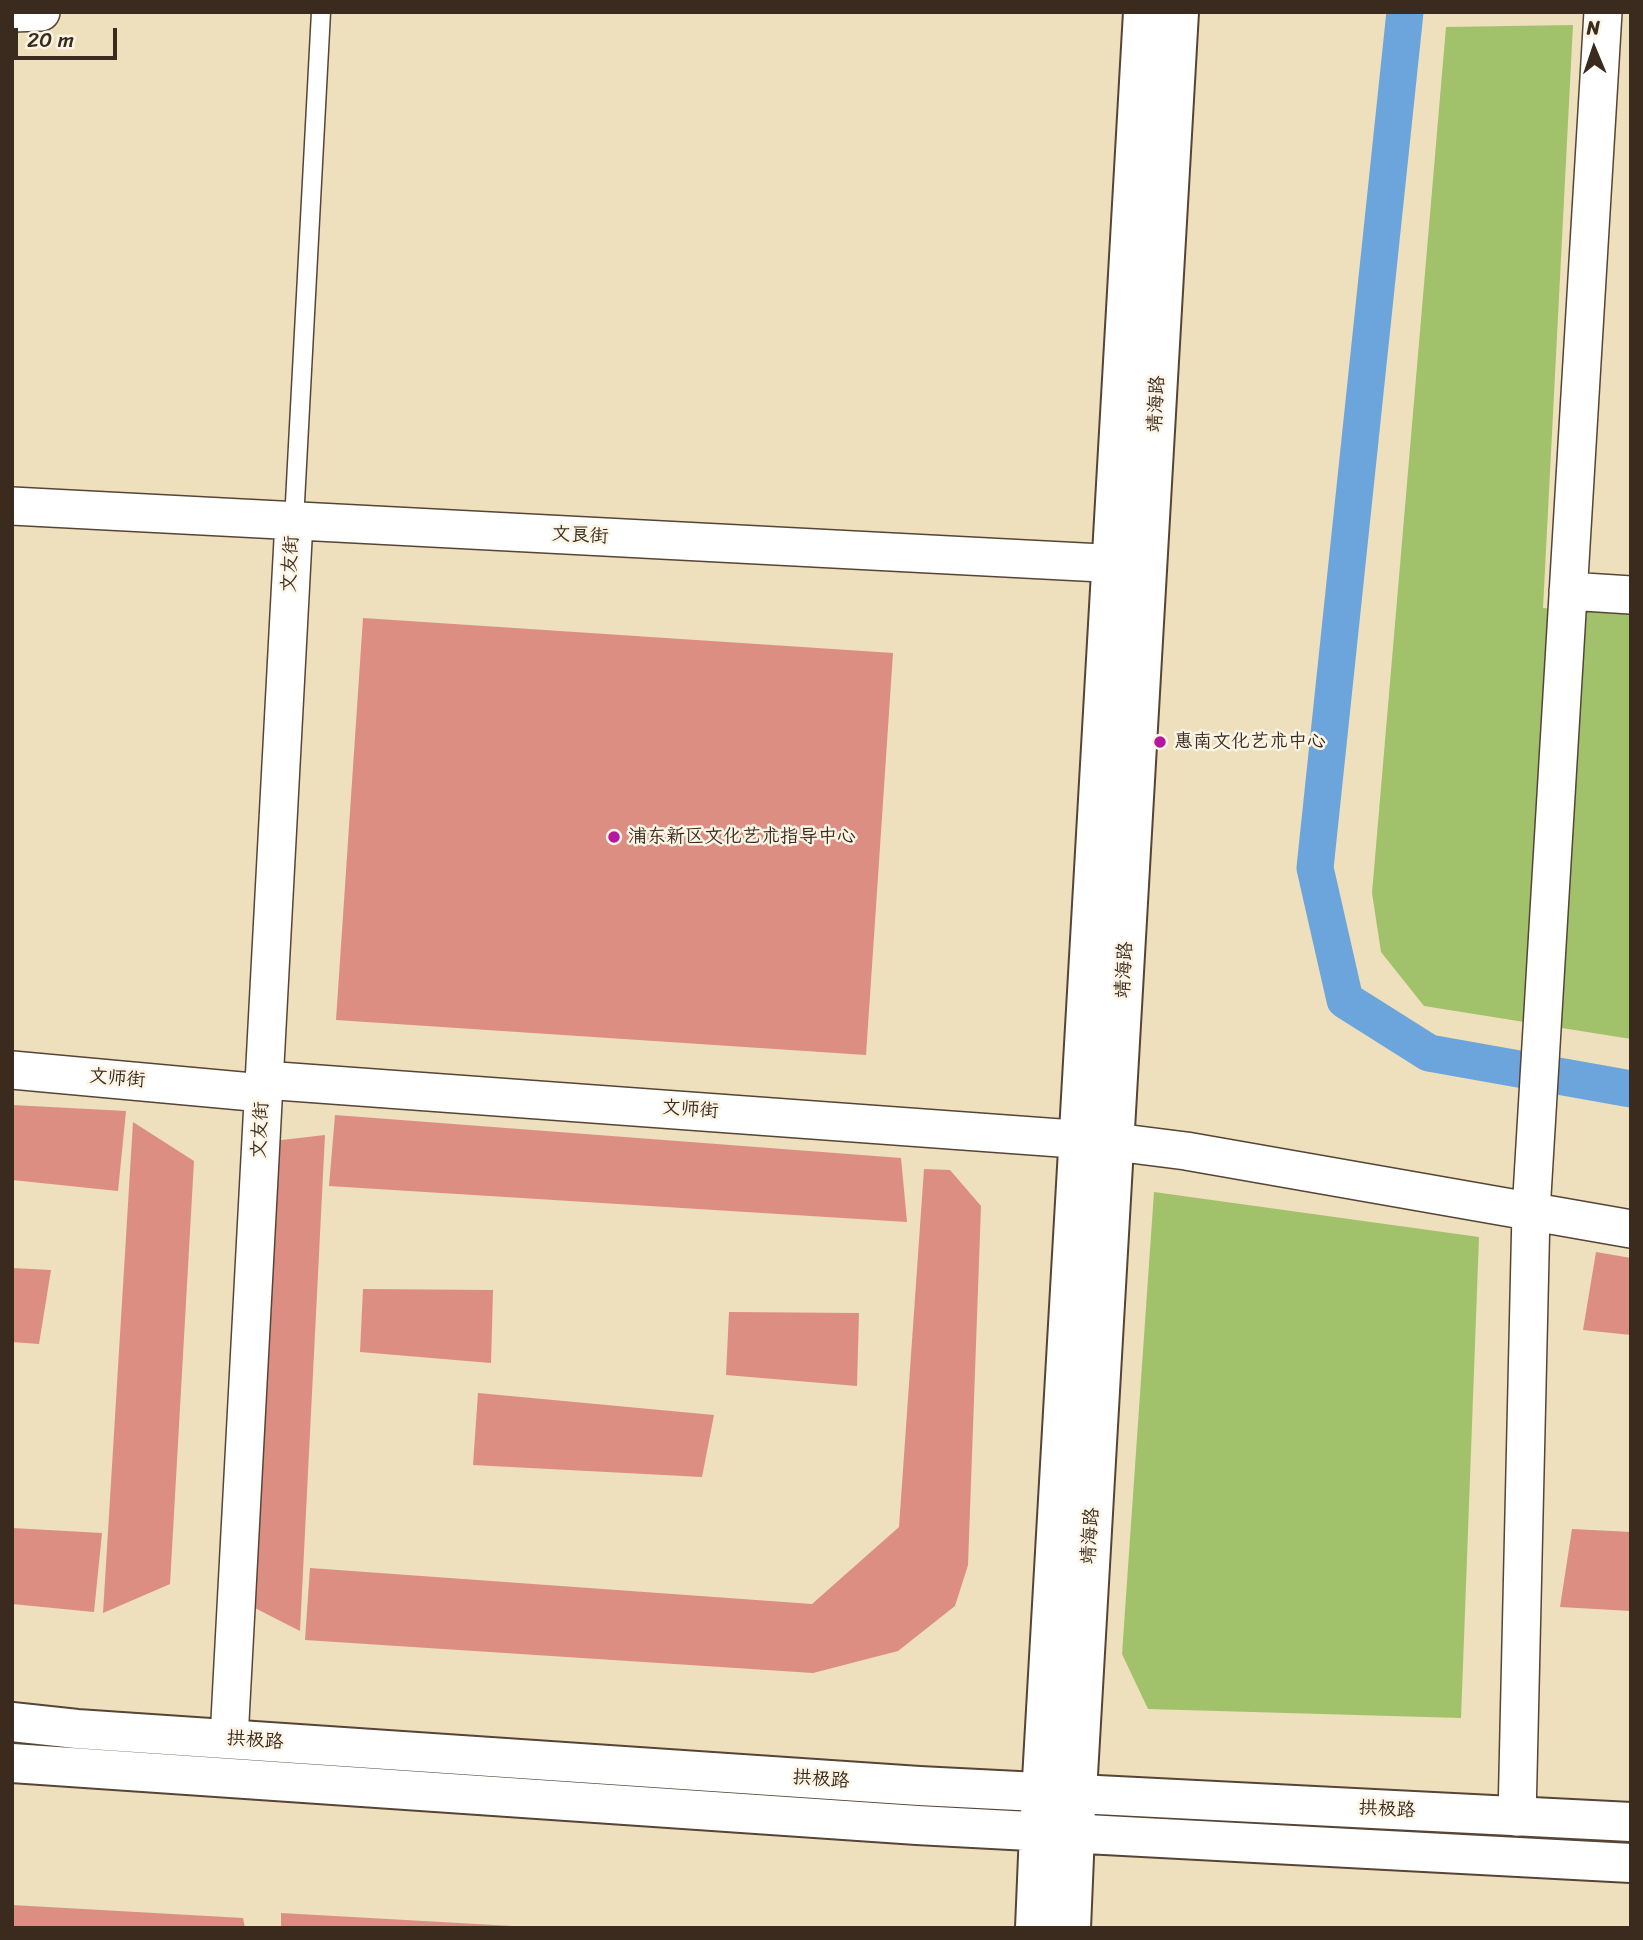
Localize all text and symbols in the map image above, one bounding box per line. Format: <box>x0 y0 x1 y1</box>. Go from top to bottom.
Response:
text: N <box>1586 11 1600 44</box>
scale bar <box>18 14 121 58</box>
north arrow <box>1559 14 1629 84</box>
text: 20 m <box>27 21 74 59</box>
street label: 靖海路 <box>1144 375 1170 433</box>
street label: 文良街 <box>551 523 609 549</box>
street label: 文友街 <box>278 535 304 593</box>
place label: 惠南文化艺术中心 <box>1174 731 1326 753</box>
marker: 惠南文化艺术中心 <box>1152 734 1168 750</box>
place label: 浦东新区文化艺术指导中心 <box>628 826 856 848</box>
marker: 浦东新区文化艺术指导中心 <box>606 829 622 845</box>
street label: 靖海路 <box>1112 941 1138 999</box>
street label: 文师街 <box>88 1065 146 1093</box>
street label: 文师街 <box>661 1097 719 1123</box>
street label: 文友街 <box>248 1101 274 1159</box>
street label: 靖海路 <box>1078 1507 1104 1565</box>
street label: 拱极路 <box>226 1728 284 1754</box>
street label: 拱极路 <box>792 1767 850 1793</box>
street label: 拱极路 <box>1358 1797 1416 1823</box>

